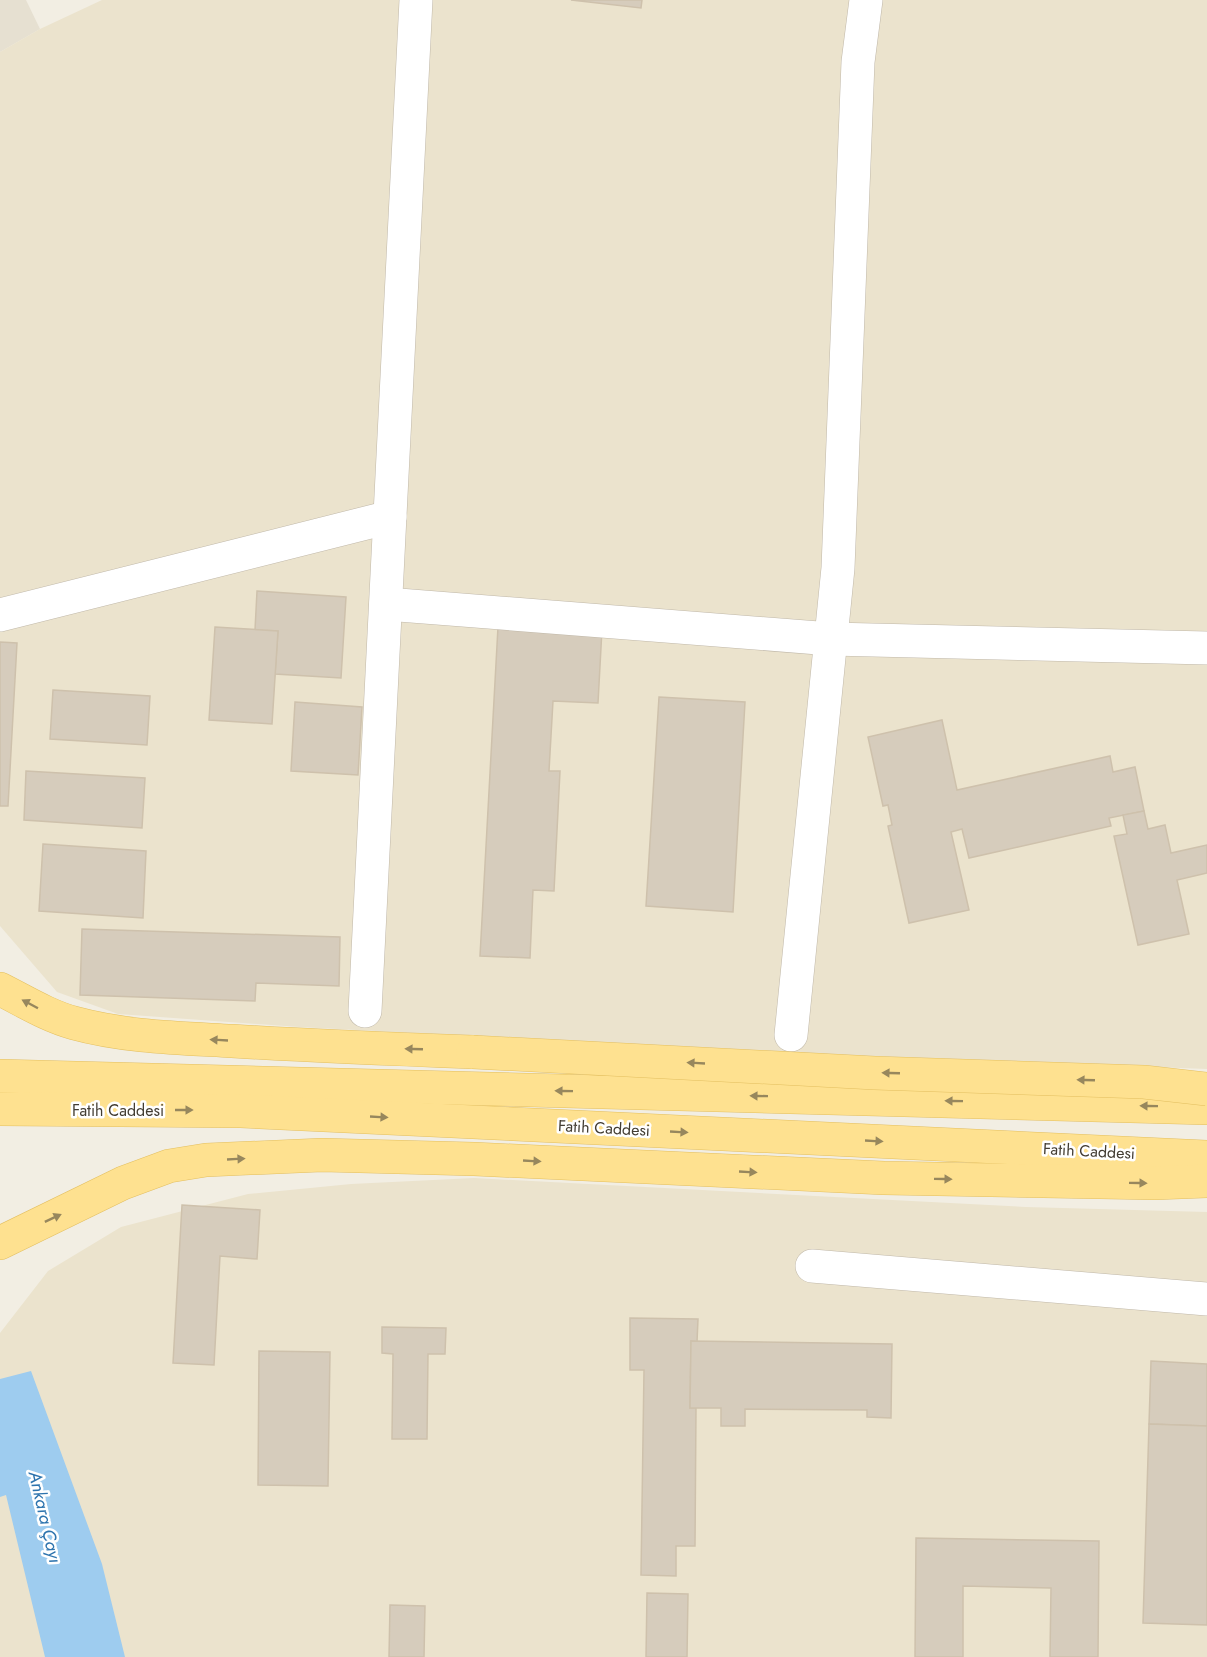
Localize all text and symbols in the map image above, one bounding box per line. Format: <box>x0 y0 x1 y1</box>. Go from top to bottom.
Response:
one-way arrow <box>21 999 38 1009</box>
one-way arrow <box>210 1036 229 1045</box>
one-way arrow <box>405 1045 424 1054</box>
one-way arrow <box>687 1059 706 1068</box>
one-way arrow <box>881 1068 900 1078</box>
one-way arrow <box>1076 1075 1095 1085</box>
one-way arrow <box>554 1086 573 1095</box>
one-way arrow <box>749 1091 768 1101</box>
one-way arrow <box>944 1096 963 1106</box>
street label: Fatih Caddesi <box>72 1099 164 1122</box>
one-way arrow <box>1139 1101 1158 1111</box>
one-way arrow <box>175 1105 194 1115</box>
one-way arrow <box>370 1113 389 1122</box>
street label: Fatih Caddesi <box>557 1114 651 1142</box>
one-way arrow <box>670 1127 689 1136</box>
one-way arrow <box>864 1137 883 1146</box>
street label: Fatih Caddesi <box>1042 1137 1136 1165</box>
one-way arrow <box>227 1154 246 1163</box>
one-way arrow <box>523 1157 542 1166</box>
one-way arrow <box>739 1167 758 1176</box>
one-way arrow <box>933 1174 952 1184</box>
one-way arrow <box>1128 1178 1147 1188</box>
one-way arrow <box>44 1214 61 1223</box>
water label: Ankara Çayı <box>22 1467 68 1566</box>

